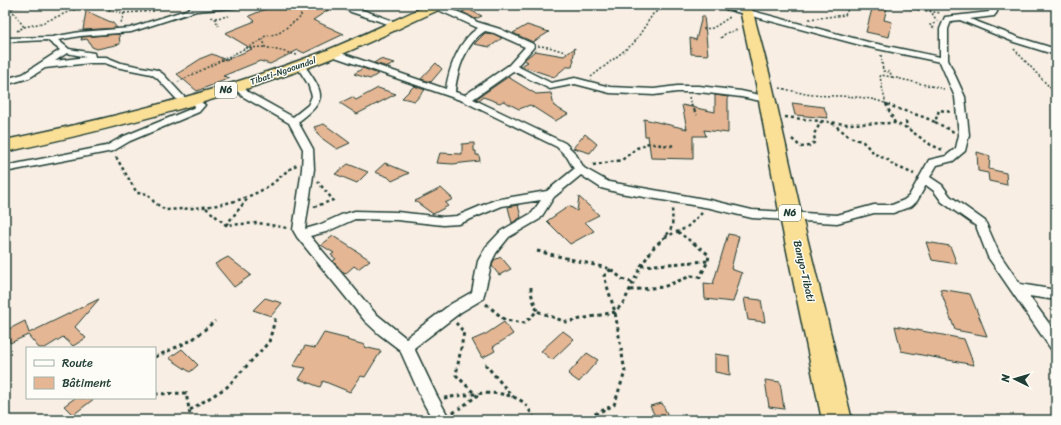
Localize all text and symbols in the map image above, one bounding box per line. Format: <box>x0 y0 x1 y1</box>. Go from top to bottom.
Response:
street label: Tibati-Ngaoundal <box>248 52 319 90</box>
road number: N6 <box>215 82 237 98</box>
road number: N6 <box>779 205 801 221</box>
street label: Banyo-Tibati <box>788 238 821 305</box>
legend <box>26 347 156 399</box>
text: Route <box>62 352 93 374</box>
north arrow <box>995 359 1035 399</box>
text: Bâtiment <box>62 372 111 394</box>
text: N <box>996 373 1015 384</box>

